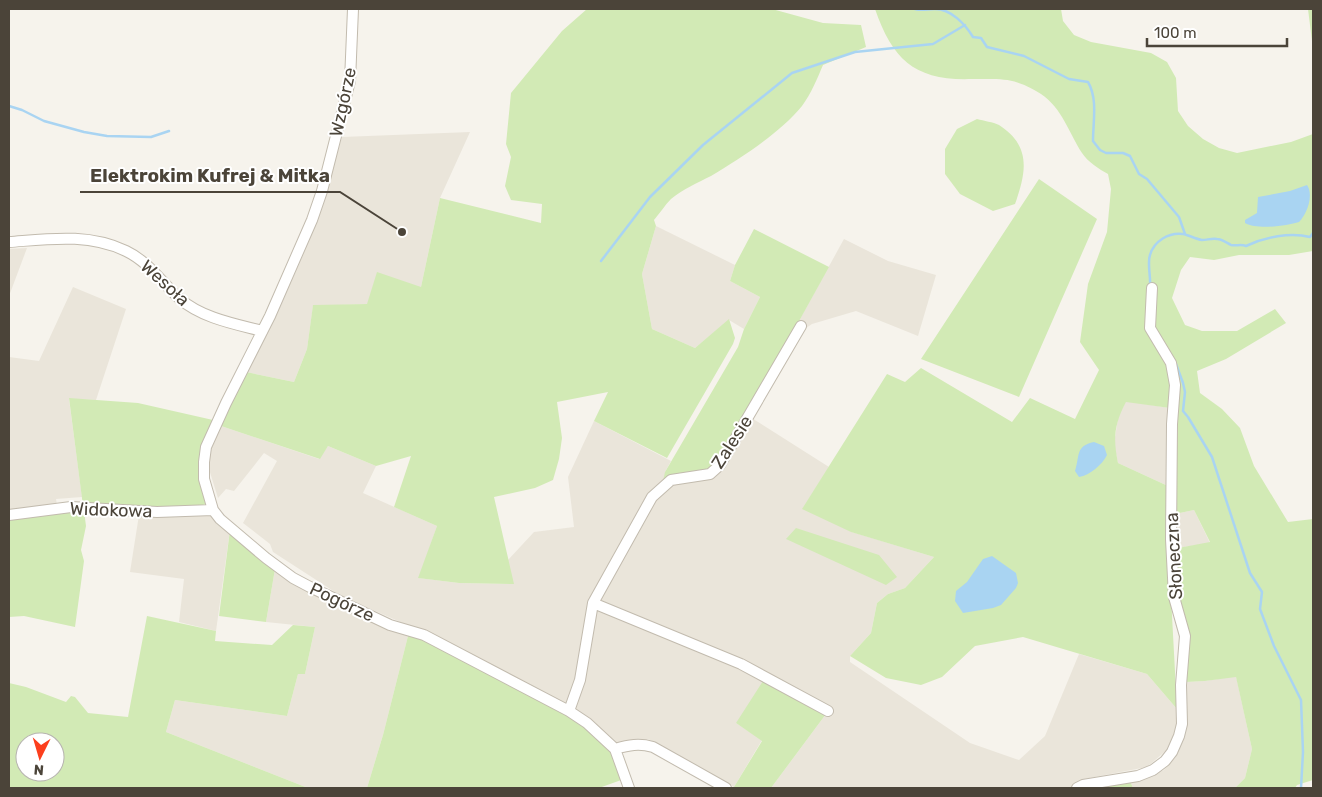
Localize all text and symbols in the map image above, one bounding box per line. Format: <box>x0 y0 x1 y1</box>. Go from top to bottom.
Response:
scale bar <box>1147 15 1287 47</box>
text: 100 m <box>1154 24 1196 42</box>
street label: Wzgórze <box>325 65 361 139</box>
callout: Elektrokim Kufrej & Mitka <box>80 158 340 192</box>
text: Elektrokim Kufrej & Mitka <box>90 164 330 187</box>
street label: Wesoła <box>136 255 194 311</box>
street label: Zalesie <box>707 411 757 473</box>
street label: Widokowa <box>69 498 153 522</box>
street label: Słoneczna <box>1161 512 1187 600</box>
street label: Pogórze <box>306 577 378 627</box>
north arrow <box>15 732 65 782</box>
text: N <box>33 761 45 778</box>

